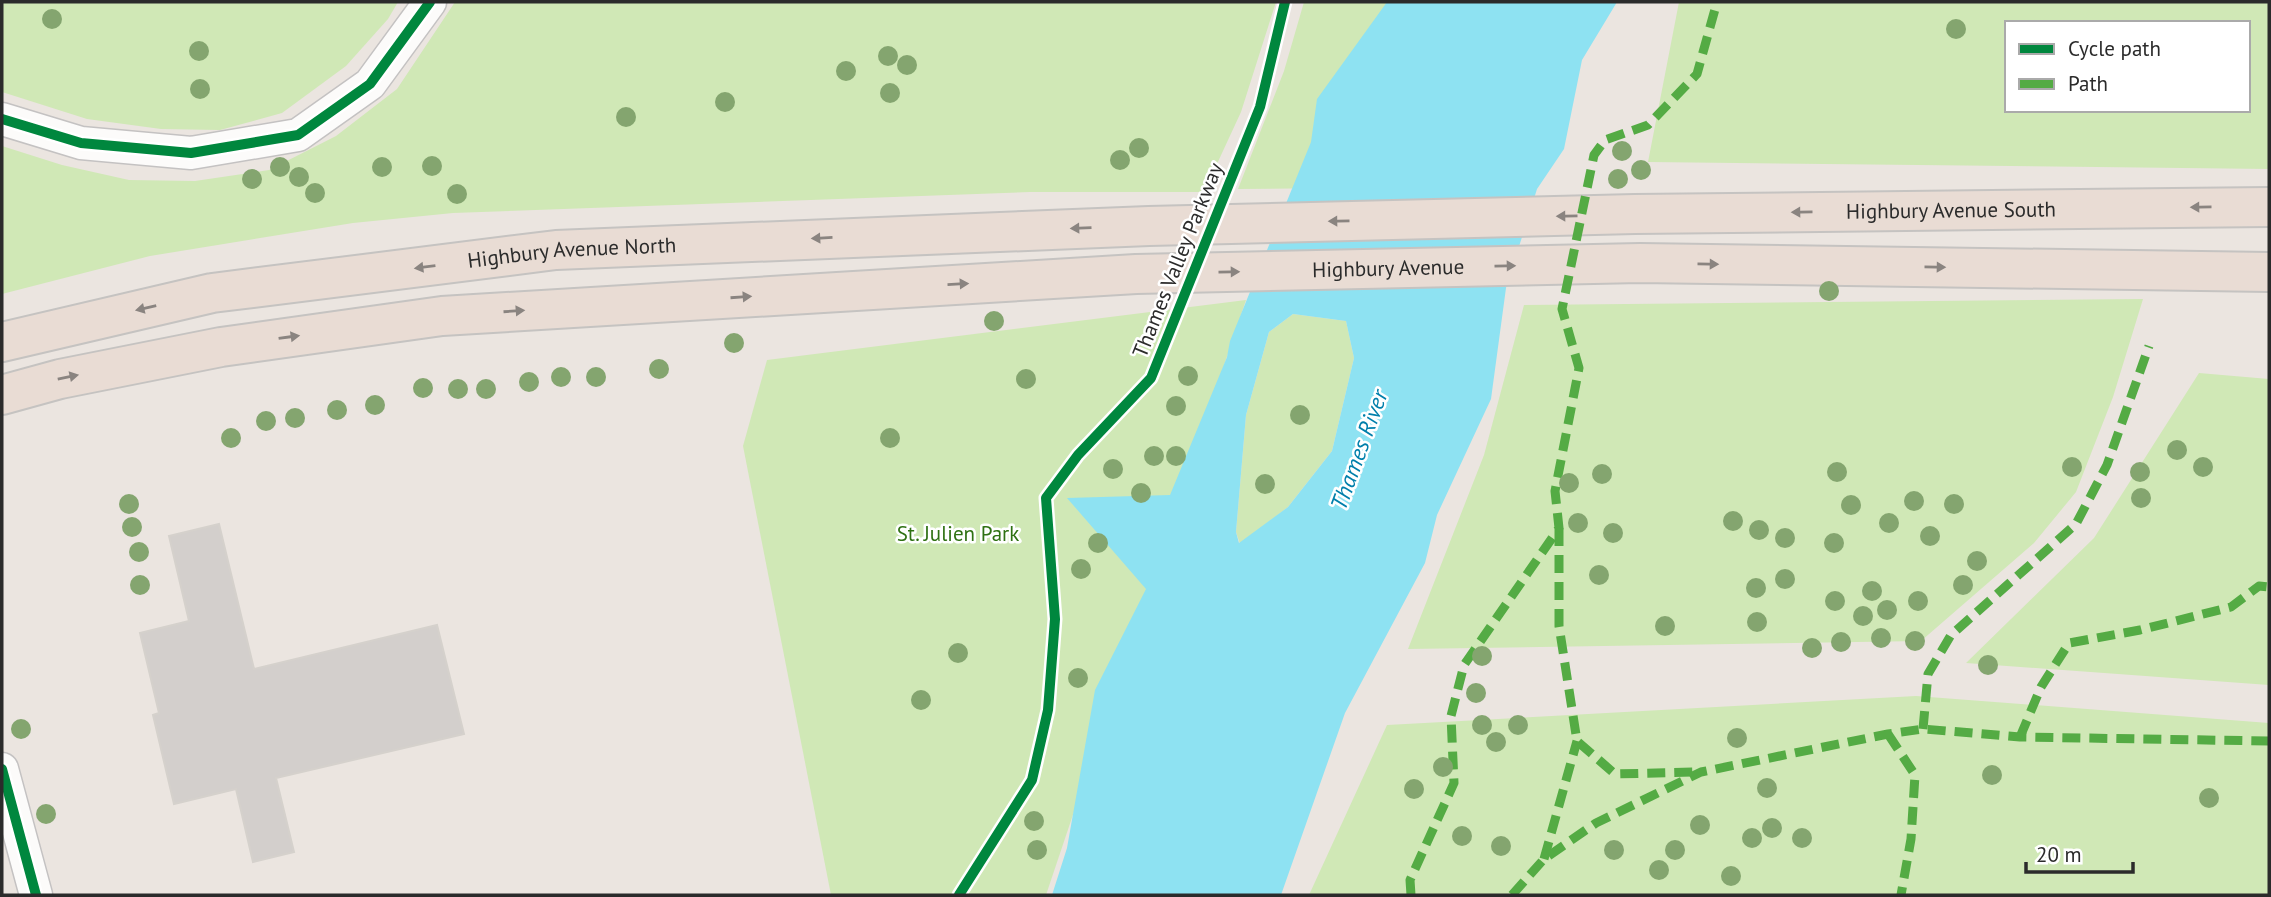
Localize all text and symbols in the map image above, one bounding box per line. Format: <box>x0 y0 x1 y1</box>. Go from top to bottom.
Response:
legend <box>2005 21 2250 112</box>
text: Cycle path <box>2068 35 2161 62</box>
text: Path <box>2068 70 2108 97</box>
street label: Thames Valley Parkway <box>1126 158 1229 361</box>
street label: Highbury Avenue South <box>1846 195 2056 225</box>
one-way arrow <box>2190 202 2212 213</box>
one-way arrow <box>1791 206 1813 218</box>
one-way arrow <box>1556 210 1578 221</box>
one-way arrow <box>1328 215 1350 227</box>
one-way arrow <box>1070 223 1092 234</box>
street label: Highbury Avenue North <box>466 231 677 274</box>
one-way arrow <box>811 233 833 244</box>
street label: Highbury Avenue <box>1312 253 1464 283</box>
one-way arrow <box>1697 258 1719 270</box>
one-way arrow <box>1494 260 1516 272</box>
one-way arrow <box>414 261 436 272</box>
one-way arrow <box>1925 261 1947 273</box>
one-way arrow <box>1218 266 1240 278</box>
one-way arrow <box>947 278 969 289</box>
one-way arrow <box>731 291 753 302</box>
one-way arrow <box>135 303 157 314</box>
one-way arrow <box>504 305 526 316</box>
one-way arrow <box>278 332 300 343</box>
one-way arrow <box>57 372 79 383</box>
water label: Thames River <box>1323 384 1394 514</box>
park label: St. Julien Park <box>897 520 1019 547</box>
scale bar <box>2026 830 2133 874</box>
text: 20 m <box>2036 841 2082 868</box>

